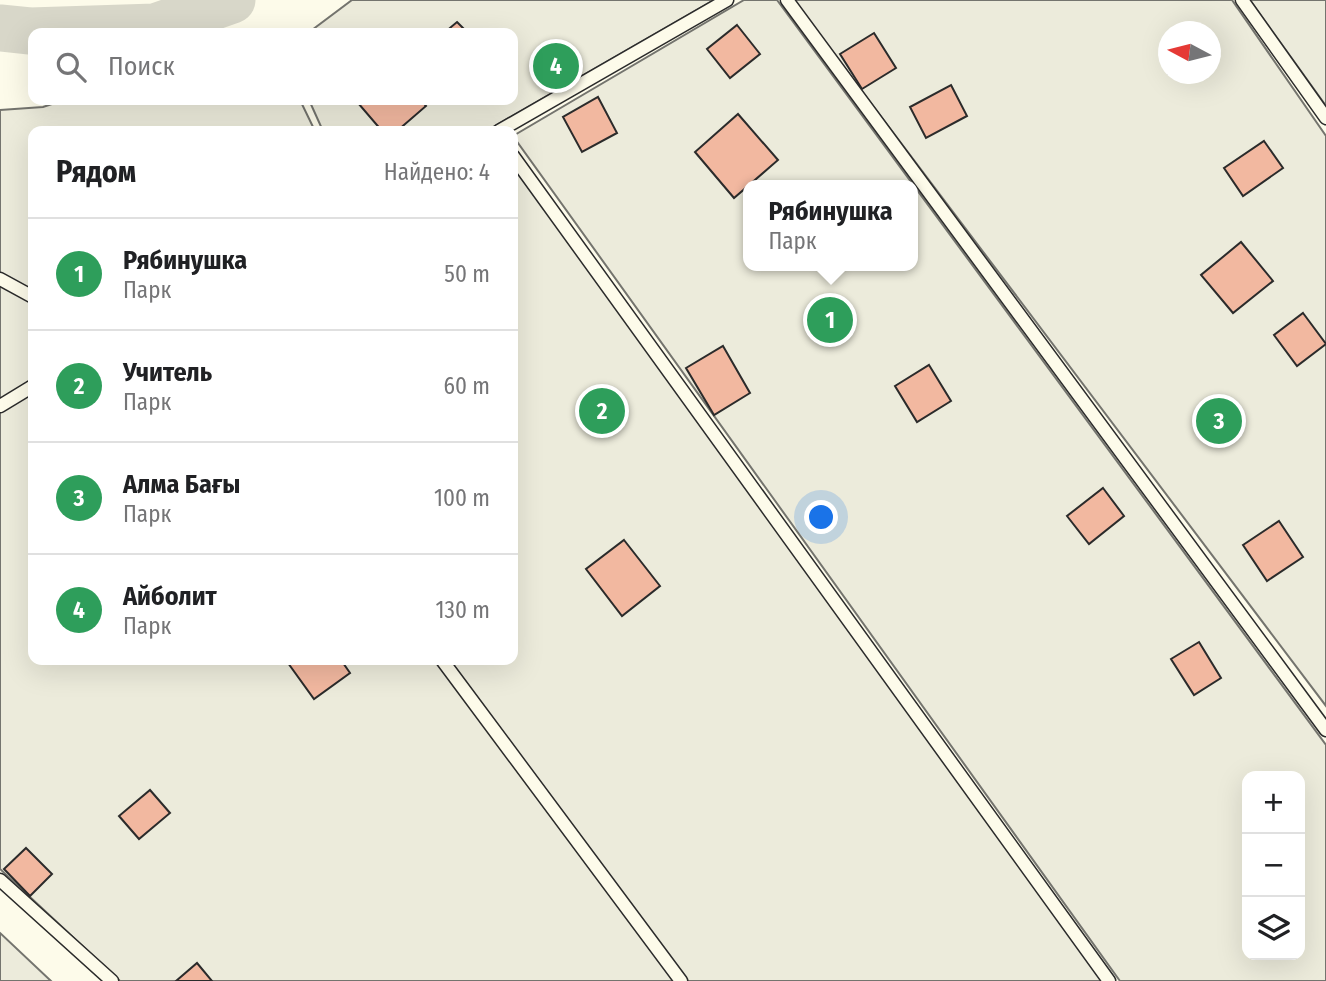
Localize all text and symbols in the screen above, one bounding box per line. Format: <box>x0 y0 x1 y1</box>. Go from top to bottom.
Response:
north arrow <box>1158 21 1221 84</box>
search box <box>28 28 518 105</box>
pin: 4 <box>533 40 579 92</box>
icon: search <box>52 48 90 86</box>
text: Поиск <box>108 51 175 82</box>
text: Рядом <box>56 154 136 190</box>
text: Найдено: 4 <box>384 158 490 186</box>
popup <box>743 180 918 271</box>
text: Рябинушка <box>768 196 893 227</box>
text: Парк <box>768 227 817 255</box>
text: Рябинушка <box>123 245 247 276</box>
text: 1 <box>74 260 84 288</box>
text: 50 m <box>444 260 490 288</box>
text: Парк <box>123 276 171 304</box>
pin: 1 <box>807 294 853 346</box>
text: Учитель <box>123 357 212 388</box>
text: 2 <box>74 372 84 400</box>
text: 60 m <box>444 372 490 400</box>
pin: 2 <box>579 385 625 437</box>
text: Парк <box>123 388 171 416</box>
pin: 3 <box>1196 395 1242 447</box>
text: Алма Бағы <box>123 469 240 500</box>
text: 3 <box>74 484 84 512</box>
text: 100 m <box>434 484 490 512</box>
text: Парк <box>123 500 171 528</box>
your location <box>804 500 838 534</box>
text: Айболит <box>123 581 217 612</box>
text: 4 <box>73 596 85 624</box>
text: 130 m <box>436 596 490 624</box>
text: Парк <box>123 612 171 640</box>
map controls <box>1242 771 1305 960</box>
button: + <box>1242 771 1305 834</box>
button: − <box>1242 834 1305 897</box>
button: layers <box>1242 897 1305 960</box>

